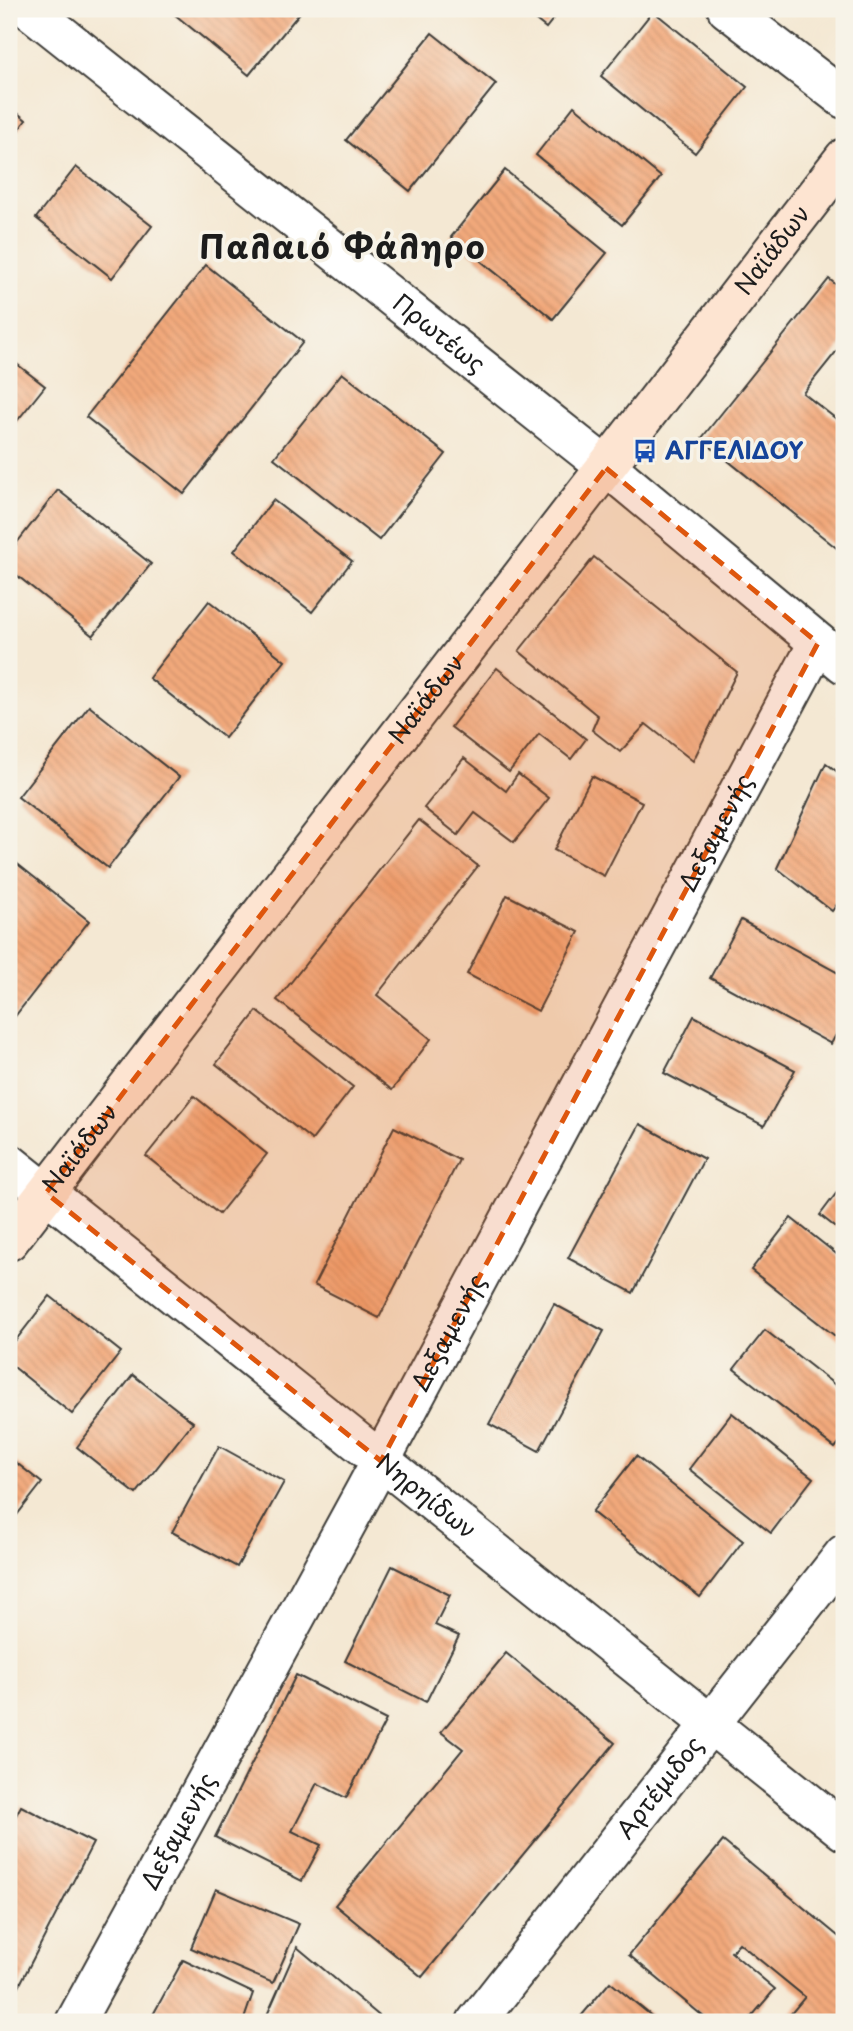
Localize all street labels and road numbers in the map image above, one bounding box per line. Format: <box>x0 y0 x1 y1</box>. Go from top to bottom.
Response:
street label: Ναϊάδων <box>725 197 818 302</box>
street label: Πρωτέως <box>386 284 494 381</box>
street label: Ναϊάδων <box>379 646 471 751</box>
street label: Δεξαμενής <box>668 767 761 897</box>
street label: Ναϊάδων <box>33 1095 125 1200</box>
street label: Δεξαμενής <box>401 1267 493 1397</box>
street label: Νηρηίδων <box>369 1444 485 1546</box>
street label: Αρτέμιδος <box>607 1727 711 1846</box>
street label: Δεξαμενής <box>131 1766 224 1895</box>

